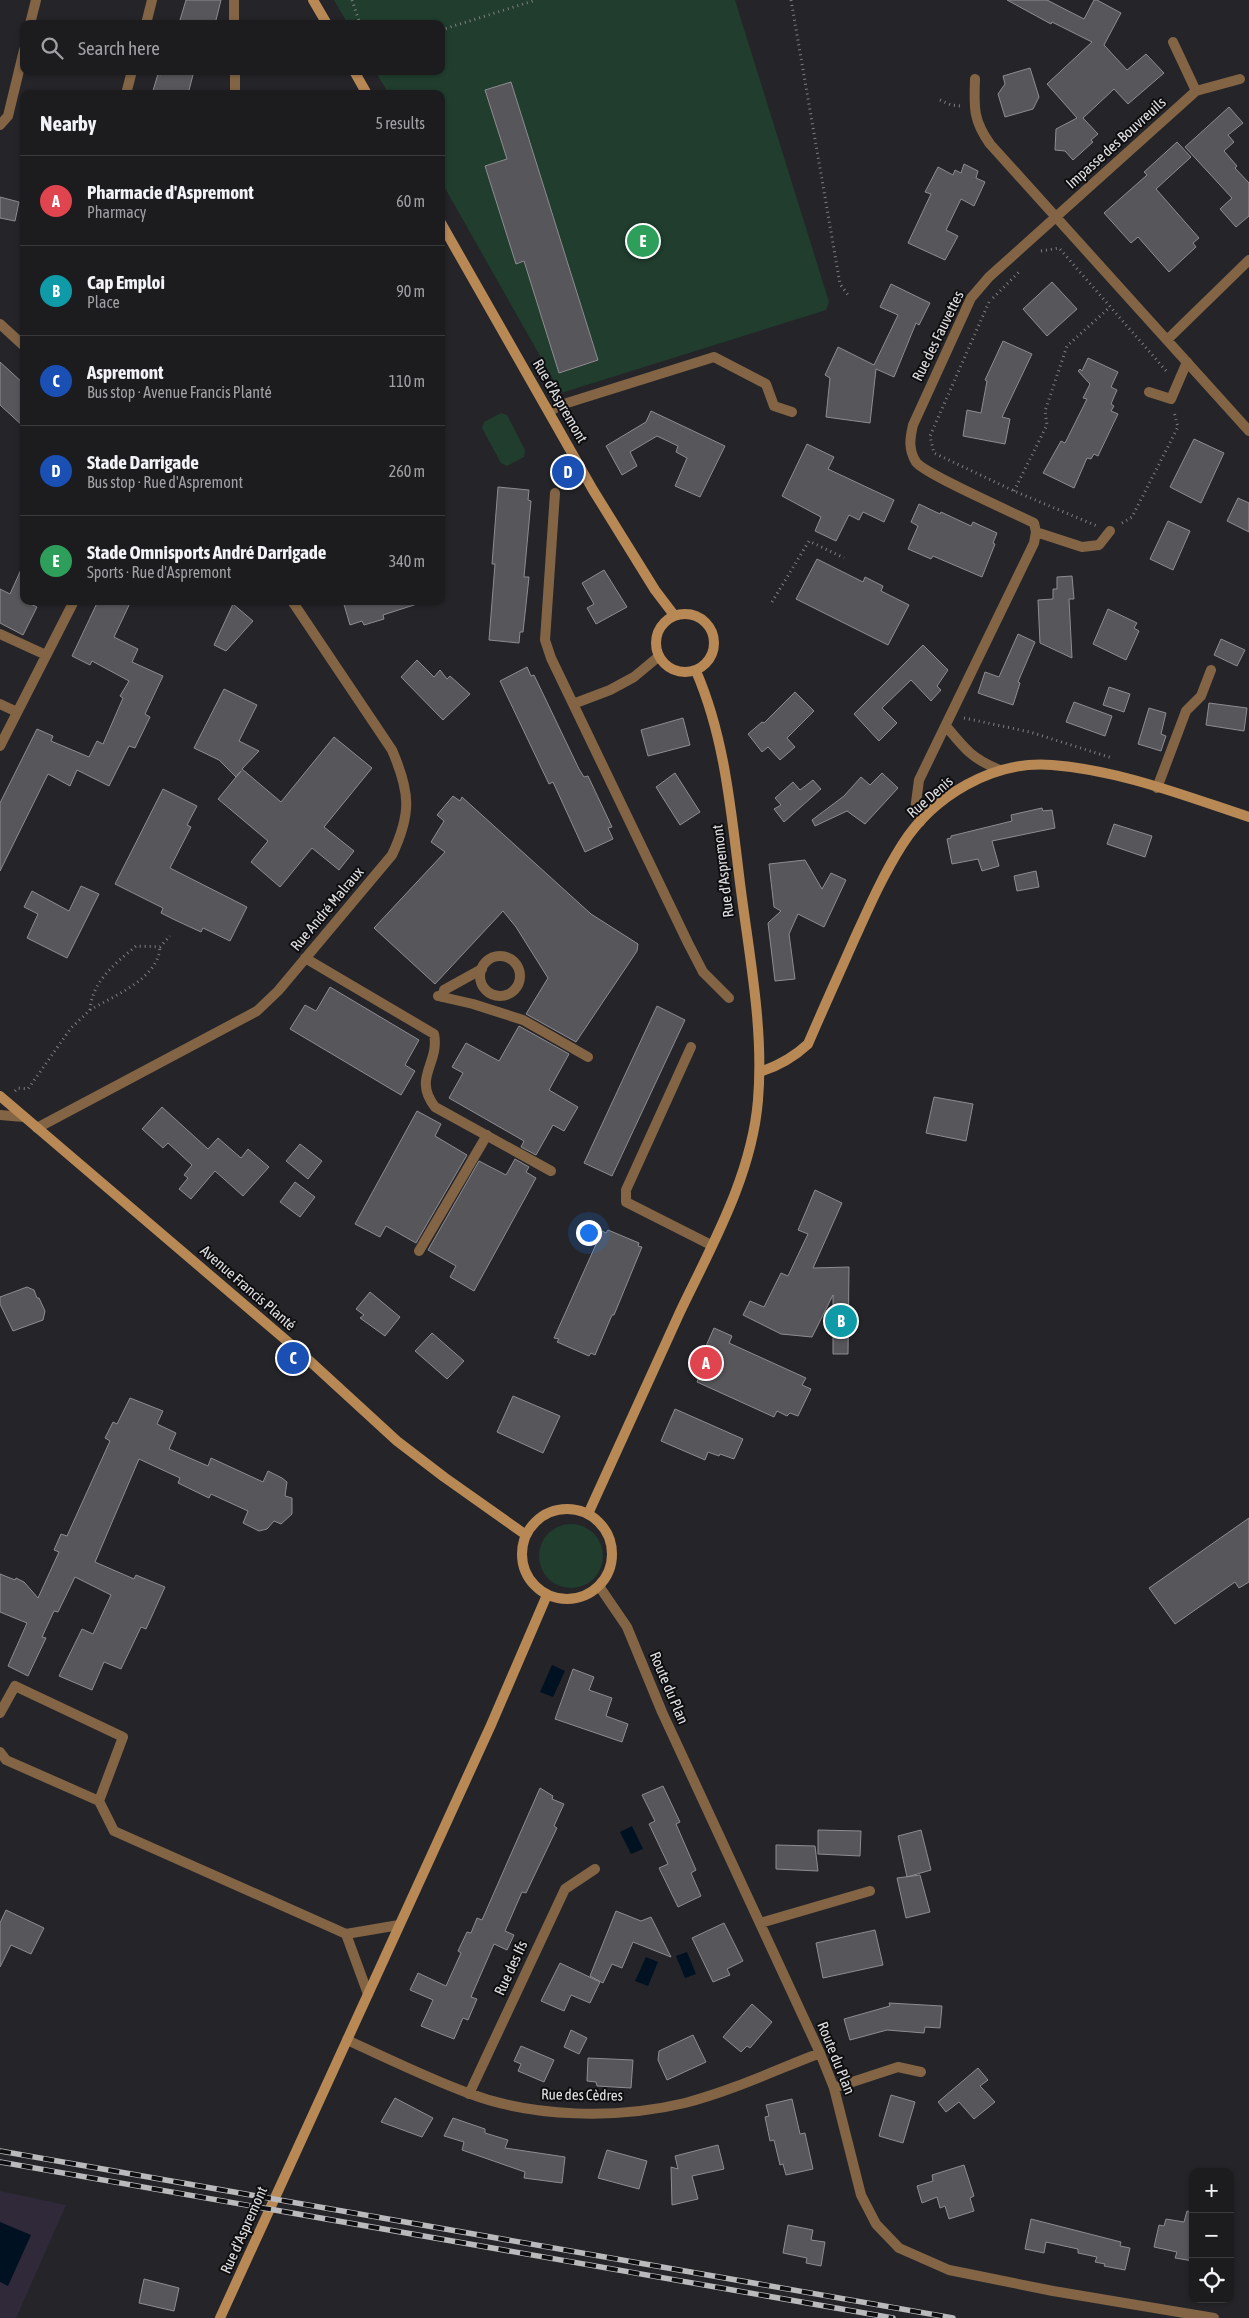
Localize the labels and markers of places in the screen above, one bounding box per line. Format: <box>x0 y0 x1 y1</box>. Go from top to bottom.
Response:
pin: E <box>627 222 659 260</box>
pin: D <box>552 453 584 491</box>
pin: B <box>825 1302 857 1340</box>
pin: C <box>277 1339 309 1377</box>
pin: A <box>690 1344 722 1382</box>

